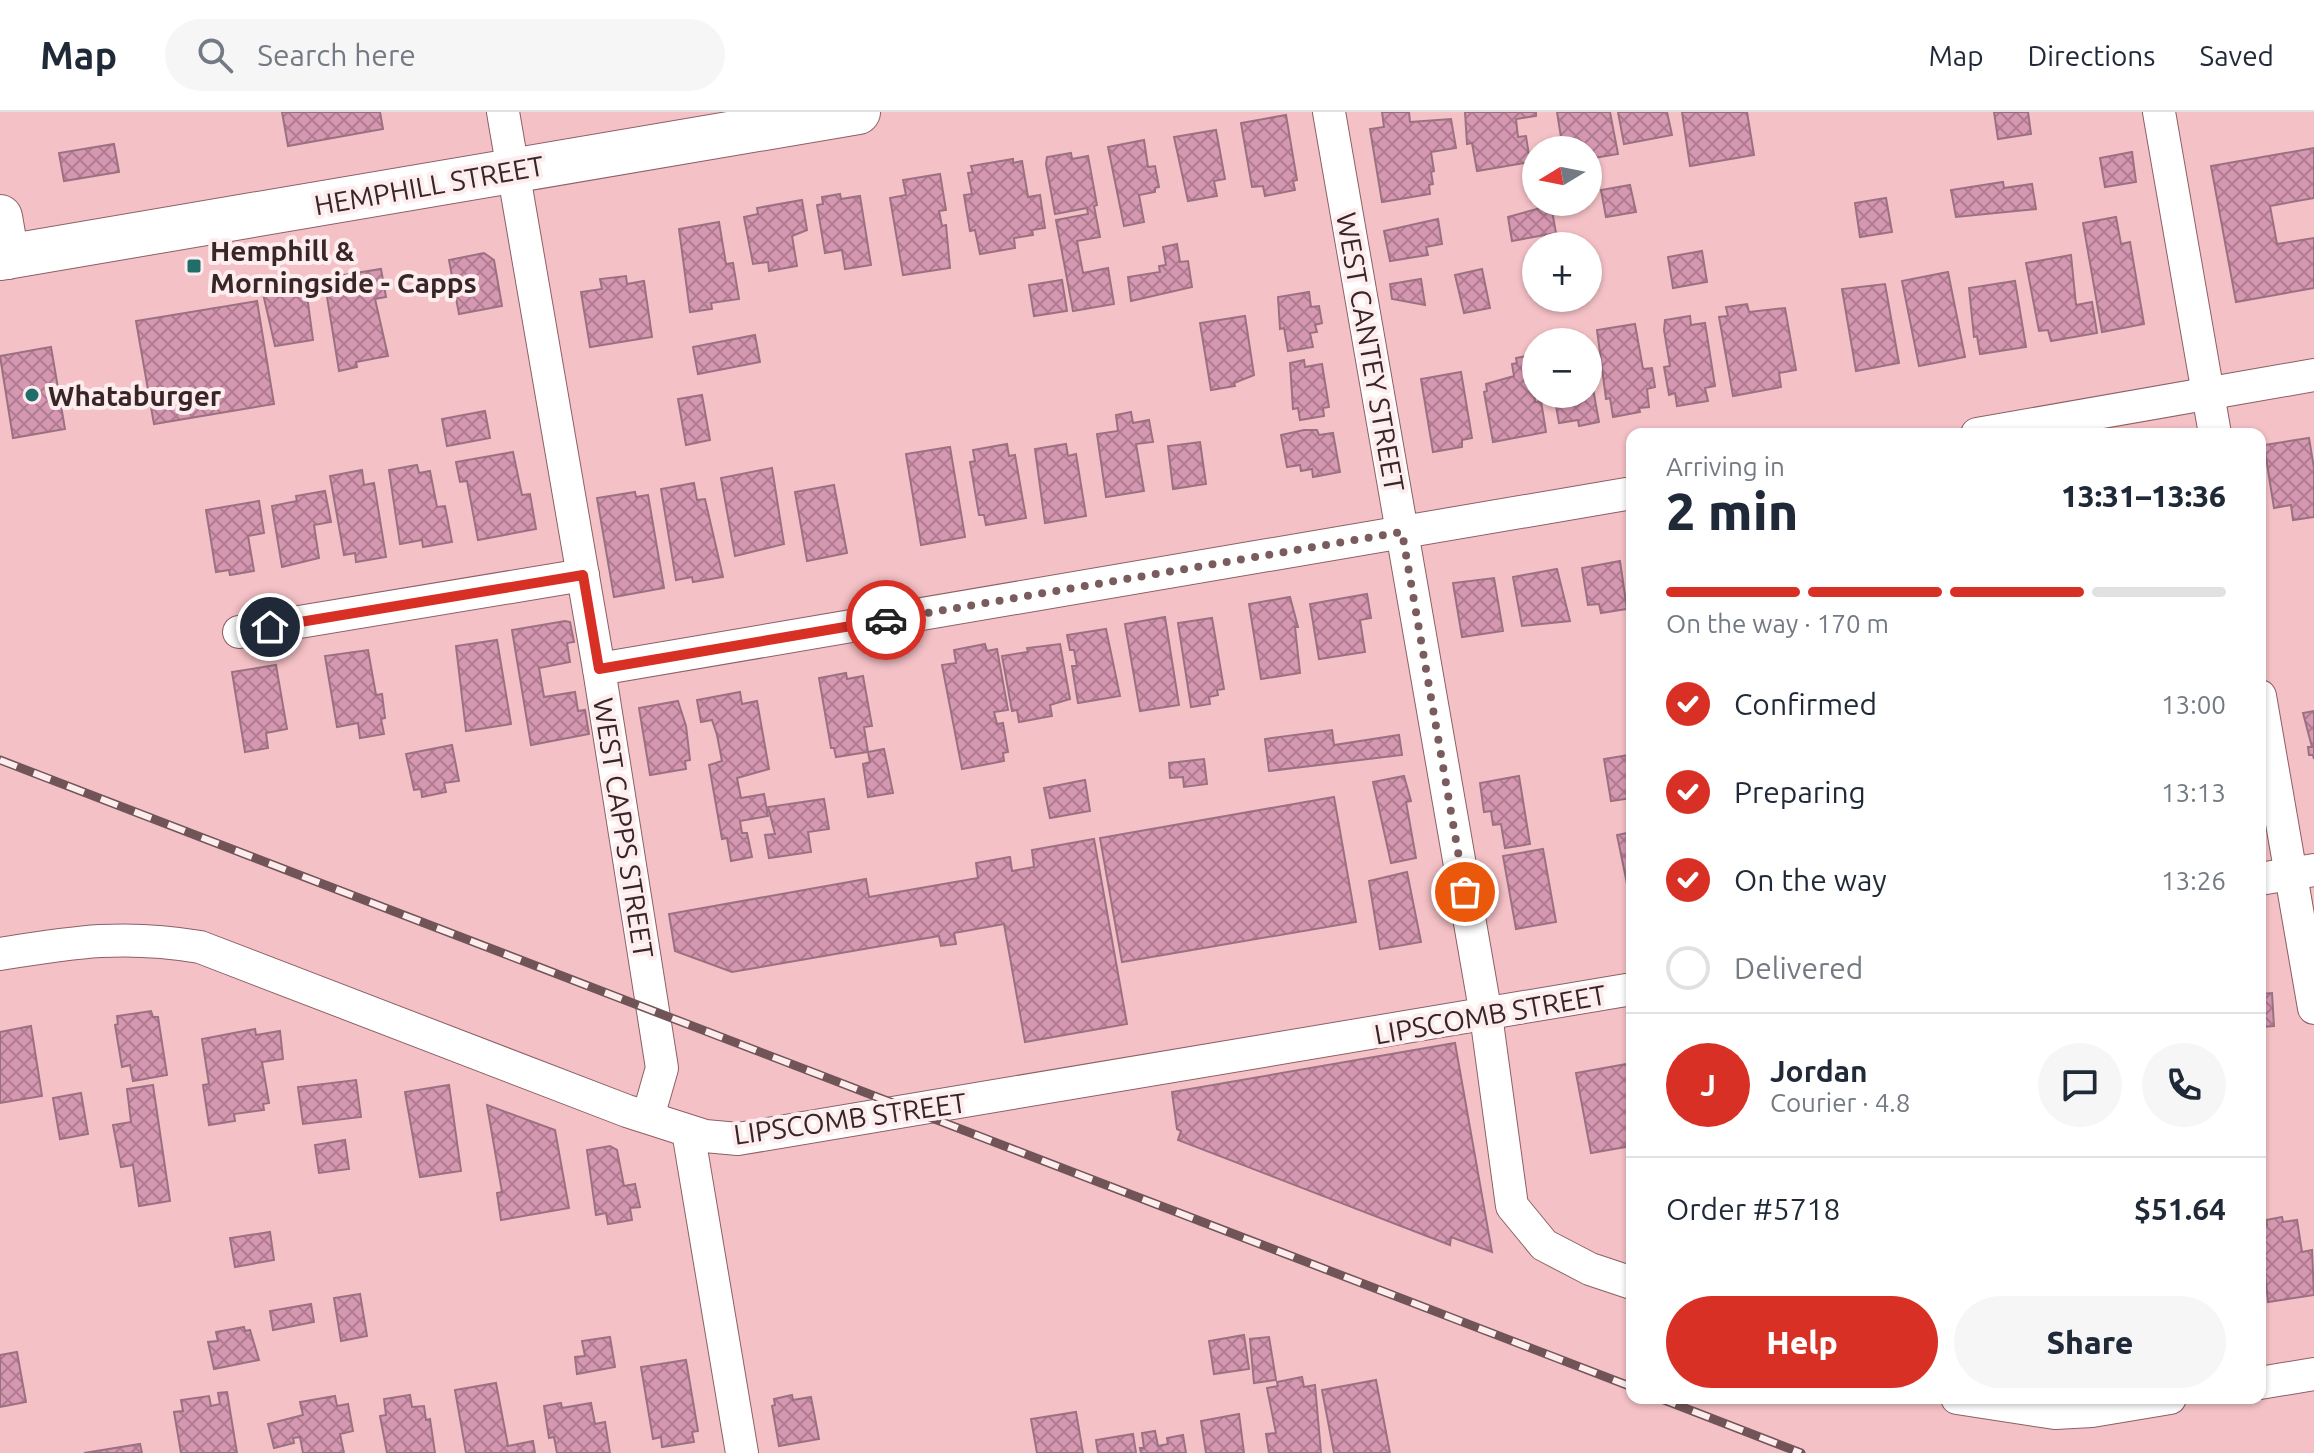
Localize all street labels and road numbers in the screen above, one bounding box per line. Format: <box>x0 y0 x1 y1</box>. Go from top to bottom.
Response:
street label: HEMPHILL STREET <box>312 149 547 220</box>
street label: WEST CANTEY STREET <box>1331 210 1411 494</box>
street label: WEST CAPPS STREET <box>588 695 660 961</box>
street label: LIPSCOMB STREET <box>1372 978 1609 1050</box>
street label: LIPSCOMB STREET <box>732 1086 969 1150</box>

